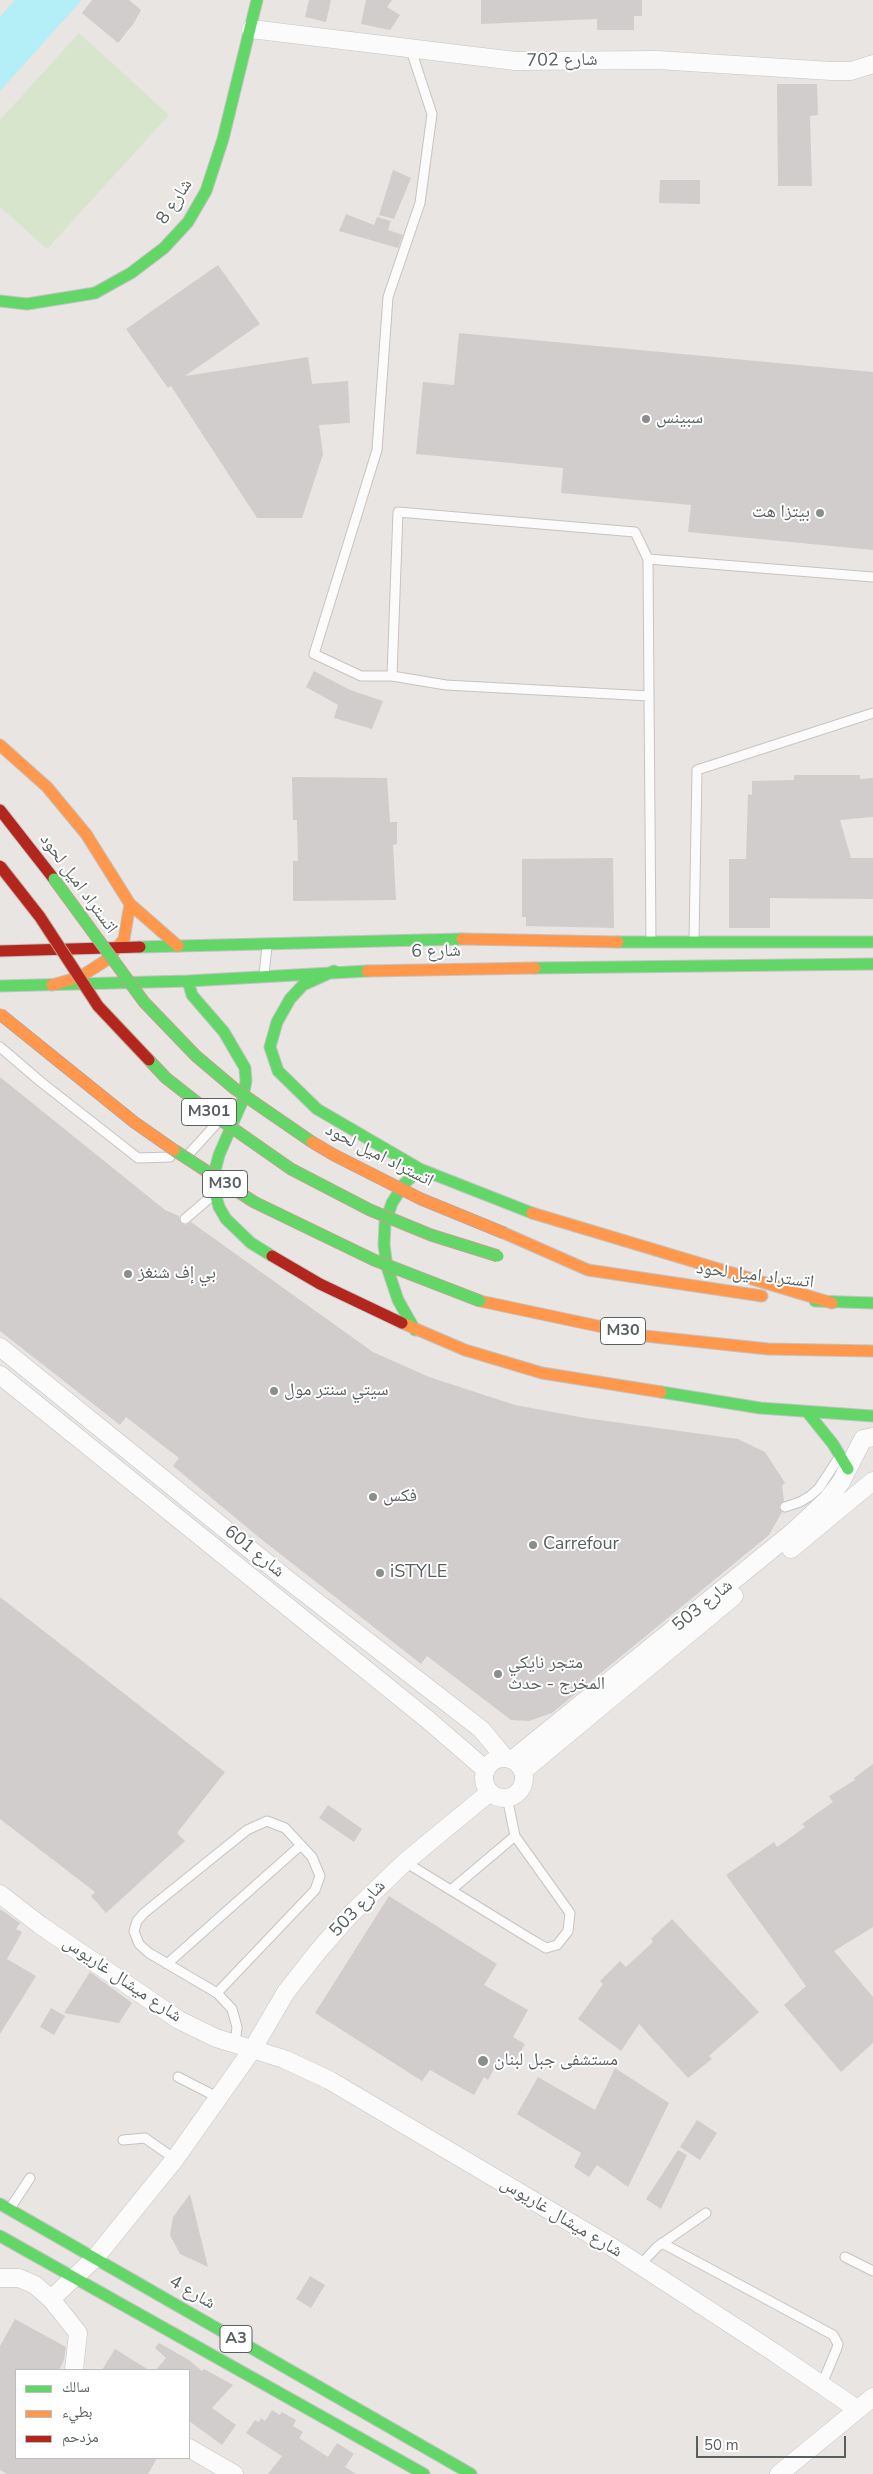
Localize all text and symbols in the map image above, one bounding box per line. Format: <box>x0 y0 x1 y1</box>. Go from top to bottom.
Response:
street label: شارع 702 <box>526 50 598 72</box>
street label: شارع 8 <box>152 175 198 229</box>
place label: سبينس <box>656 408 703 430</box>
marker: سبينس <box>640 413 652 425</box>
place label: بيتزا هت <box>752 502 810 524</box>
marker: بيتزا هت <box>814 507 826 519</box>
street label: اتستراد اميل لحود <box>34 830 122 938</box>
street label: شارع 6 <box>411 941 461 963</box>
road number: M301 <box>182 1098 236 1126</box>
street label: اتستراد اميل لحود <box>321 1119 437 1193</box>
road number: M30 <box>202 1170 248 1198</box>
street label: اتستراد اميل لحود <box>695 1258 815 1294</box>
place label: بي إف شنغز <box>138 1263 216 1285</box>
marker: بي إف شنغز <box>122 1268 134 1280</box>
road number: M30 <box>600 1318 646 1344</box>
place label: سيتي سنتر مول <box>284 1380 389 1402</box>
marker: سيتي سنتر مول <box>268 1385 280 1397</box>
place label: فكس <box>383 1486 417 1508</box>
marker: فكس <box>367 1491 379 1503</box>
street label: شارع 601 <box>220 1521 288 1583</box>
place label: Carrefour <box>543 1534 619 1556</box>
marker: Carrefour <box>527 1539 539 1551</box>
place label: iSTYLE <box>390 1562 447 1584</box>
marker: iSTYLE <box>374 1567 386 1579</box>
street label: شارع 503 <box>669 1575 737 1637</box>
place label: متجر نايكي المخرج - حدث <box>508 1653 605 1696</box>
marker: متجر نايكي المخرج - حدث <box>492 1668 504 1680</box>
street label: شارع 503 <box>325 1876 391 1942</box>
street label: شارع ميشال غاريوس <box>58 1932 186 2028</box>
place label: مستشفى جبل لبنان <box>494 2050 618 2072</box>
marker: مستشفى جبل لبنان <box>476 2054 490 2068</box>
street label: شارع ميشال غاريوس <box>496 2173 626 2263</box>
street label: شارع 4 <box>165 2271 219 2315</box>
road number: A3 <box>220 2326 252 2352</box>
legend <box>15 2369 190 2459</box>
text: سالك <box>62 2377 90 2397</box>
text: بطيء <box>62 2402 92 2422</box>
scale bar <box>698 2426 848 2458</box>
text: مزدحم <box>62 2427 99 2447</box>
text: 50 m <box>704 2435 739 2455</box>

